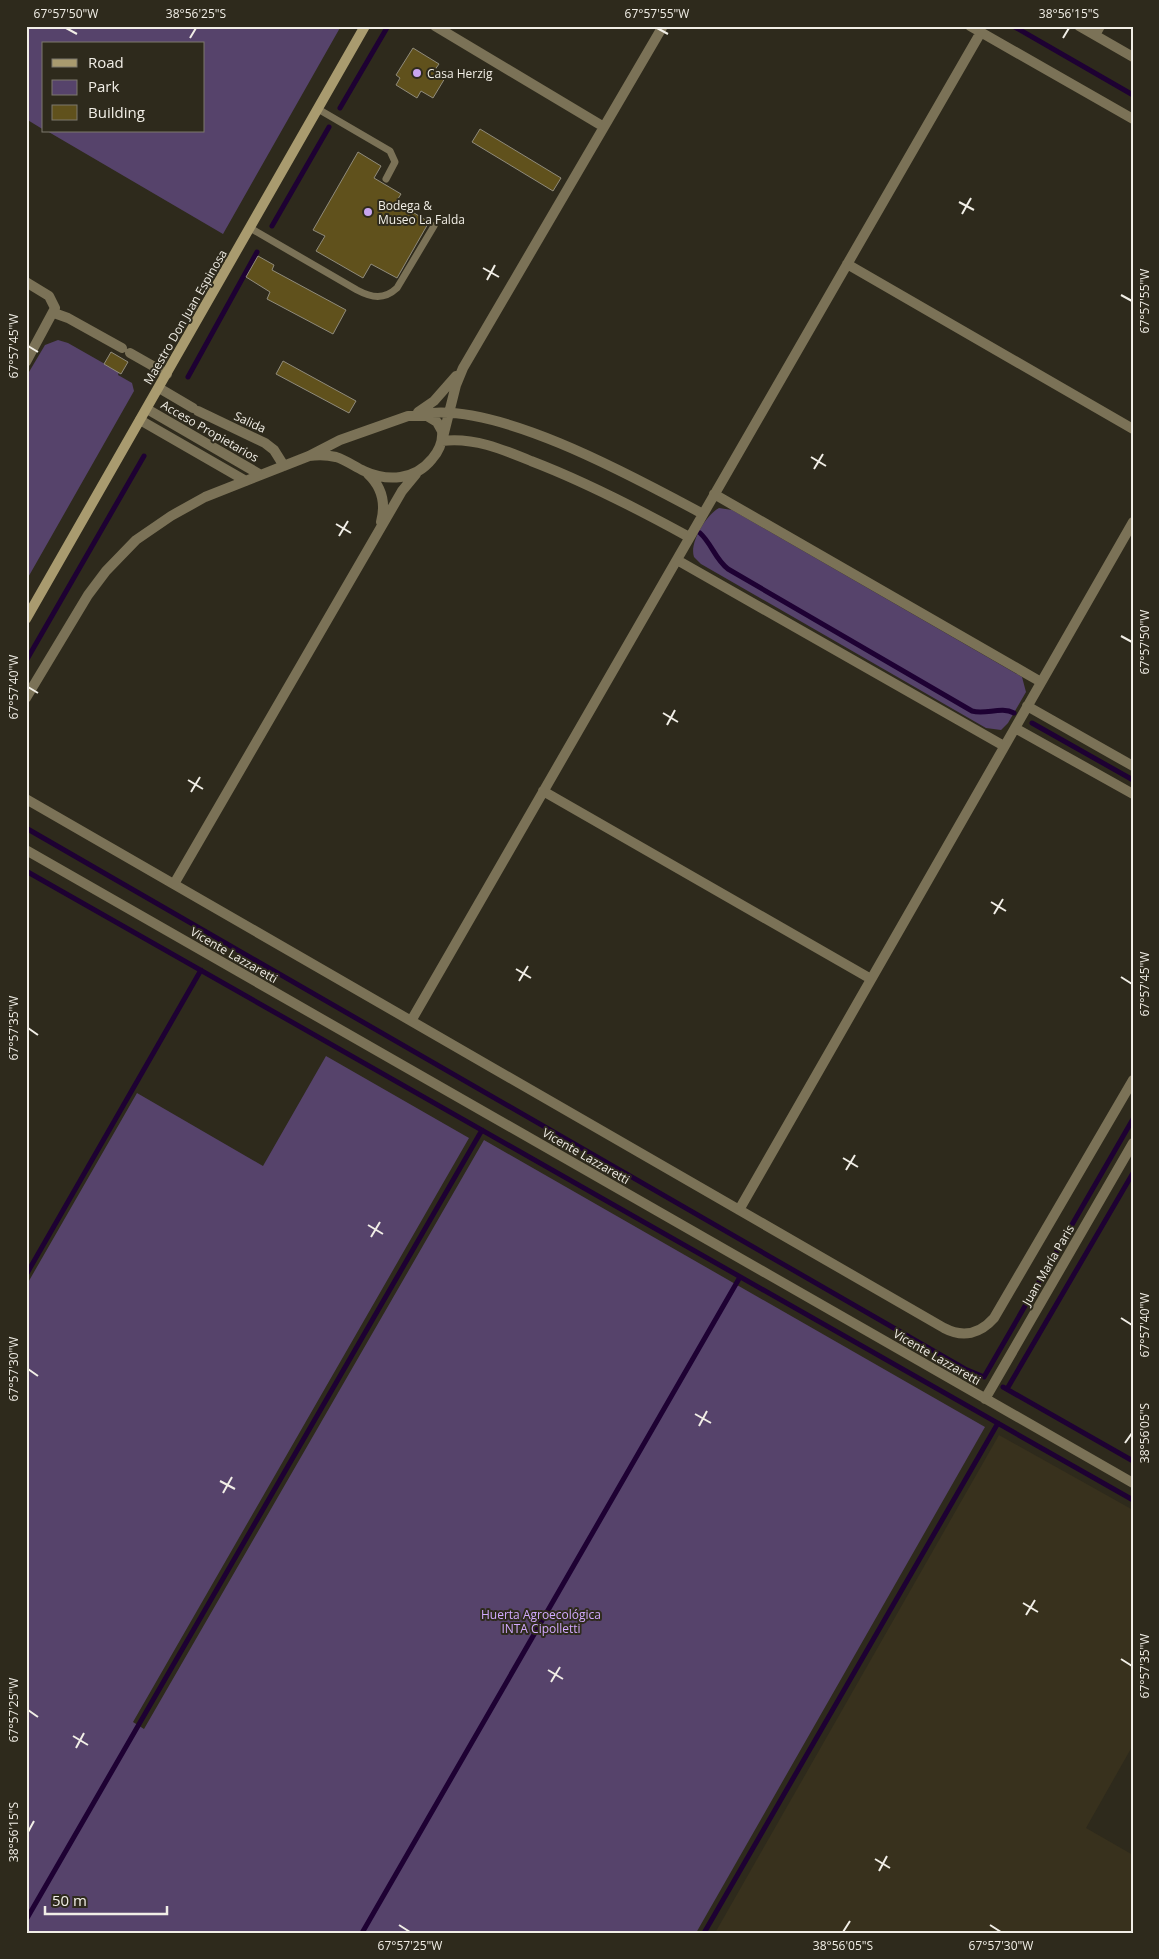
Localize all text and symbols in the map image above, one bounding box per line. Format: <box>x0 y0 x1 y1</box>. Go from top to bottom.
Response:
text: 67°57'50"W <box>34 5 98 22</box>
text: 38°56'25"S <box>166 5 226 22</box>
text: 67°57'55"W <box>625 5 689 22</box>
text: 38°56'15"S <box>1039 5 1099 22</box>
legend <box>42 42 205 132</box>
text: Road <box>88 52 124 72</box>
place label: Casa Herzig <box>427 65 493 82</box>
marker: Casa Herzig <box>411 67 423 79</box>
text: Park <box>88 76 119 96</box>
text: Building <box>88 102 145 122</box>
place label: Bodega & Museo La Falda <box>378 197 465 228</box>
marker: Bodega & Museo La Falda <box>362 206 374 218</box>
street label: Maestro Don Juan Espinosa <box>139 246 231 388</box>
text: 67°57'55"W <box>1136 269 1153 333</box>
text: 67°57'45"W <box>5 314 22 378</box>
street label: Acceso Propietarios <box>158 396 262 466</box>
street label: Salida <box>231 407 269 437</box>
text: 67°57'50"W <box>1136 610 1153 674</box>
text: 67°57'40"W <box>5 655 22 719</box>
street label: Vicente Lazzaretti <box>187 923 281 987</box>
text: 67°57'45"W <box>1136 952 1153 1016</box>
text: 67°57'35"W <box>5 996 22 1060</box>
street label: Vicente Lazzaretti <box>539 1124 633 1188</box>
street label: Juan María Paris <box>1018 1221 1078 1309</box>
text: 67°57'40"W <box>1136 1293 1153 1357</box>
street label: Vicente Lazzaretti <box>890 1325 984 1389</box>
text: 67°57'30"W <box>5 1337 22 1401</box>
text: 38°56'05"S <box>1136 1403 1153 1463</box>
park label: Huerta Agroecológica INTA Cipolletti <box>481 1606 601 1637</box>
text: 67°57'35"W <box>1136 1634 1153 1698</box>
text: 67°57'25"W <box>5 1678 22 1742</box>
text: 38°56'15"S <box>5 1802 22 1862</box>
scale bar <box>45 1884 168 1916</box>
text: 50 m <box>52 1890 87 1910</box>
text: 67°57'25"W <box>378 1937 442 1954</box>
text: 38°56'05"S <box>813 1937 873 1954</box>
text: 67°57'30"W <box>969 1937 1033 1954</box>

